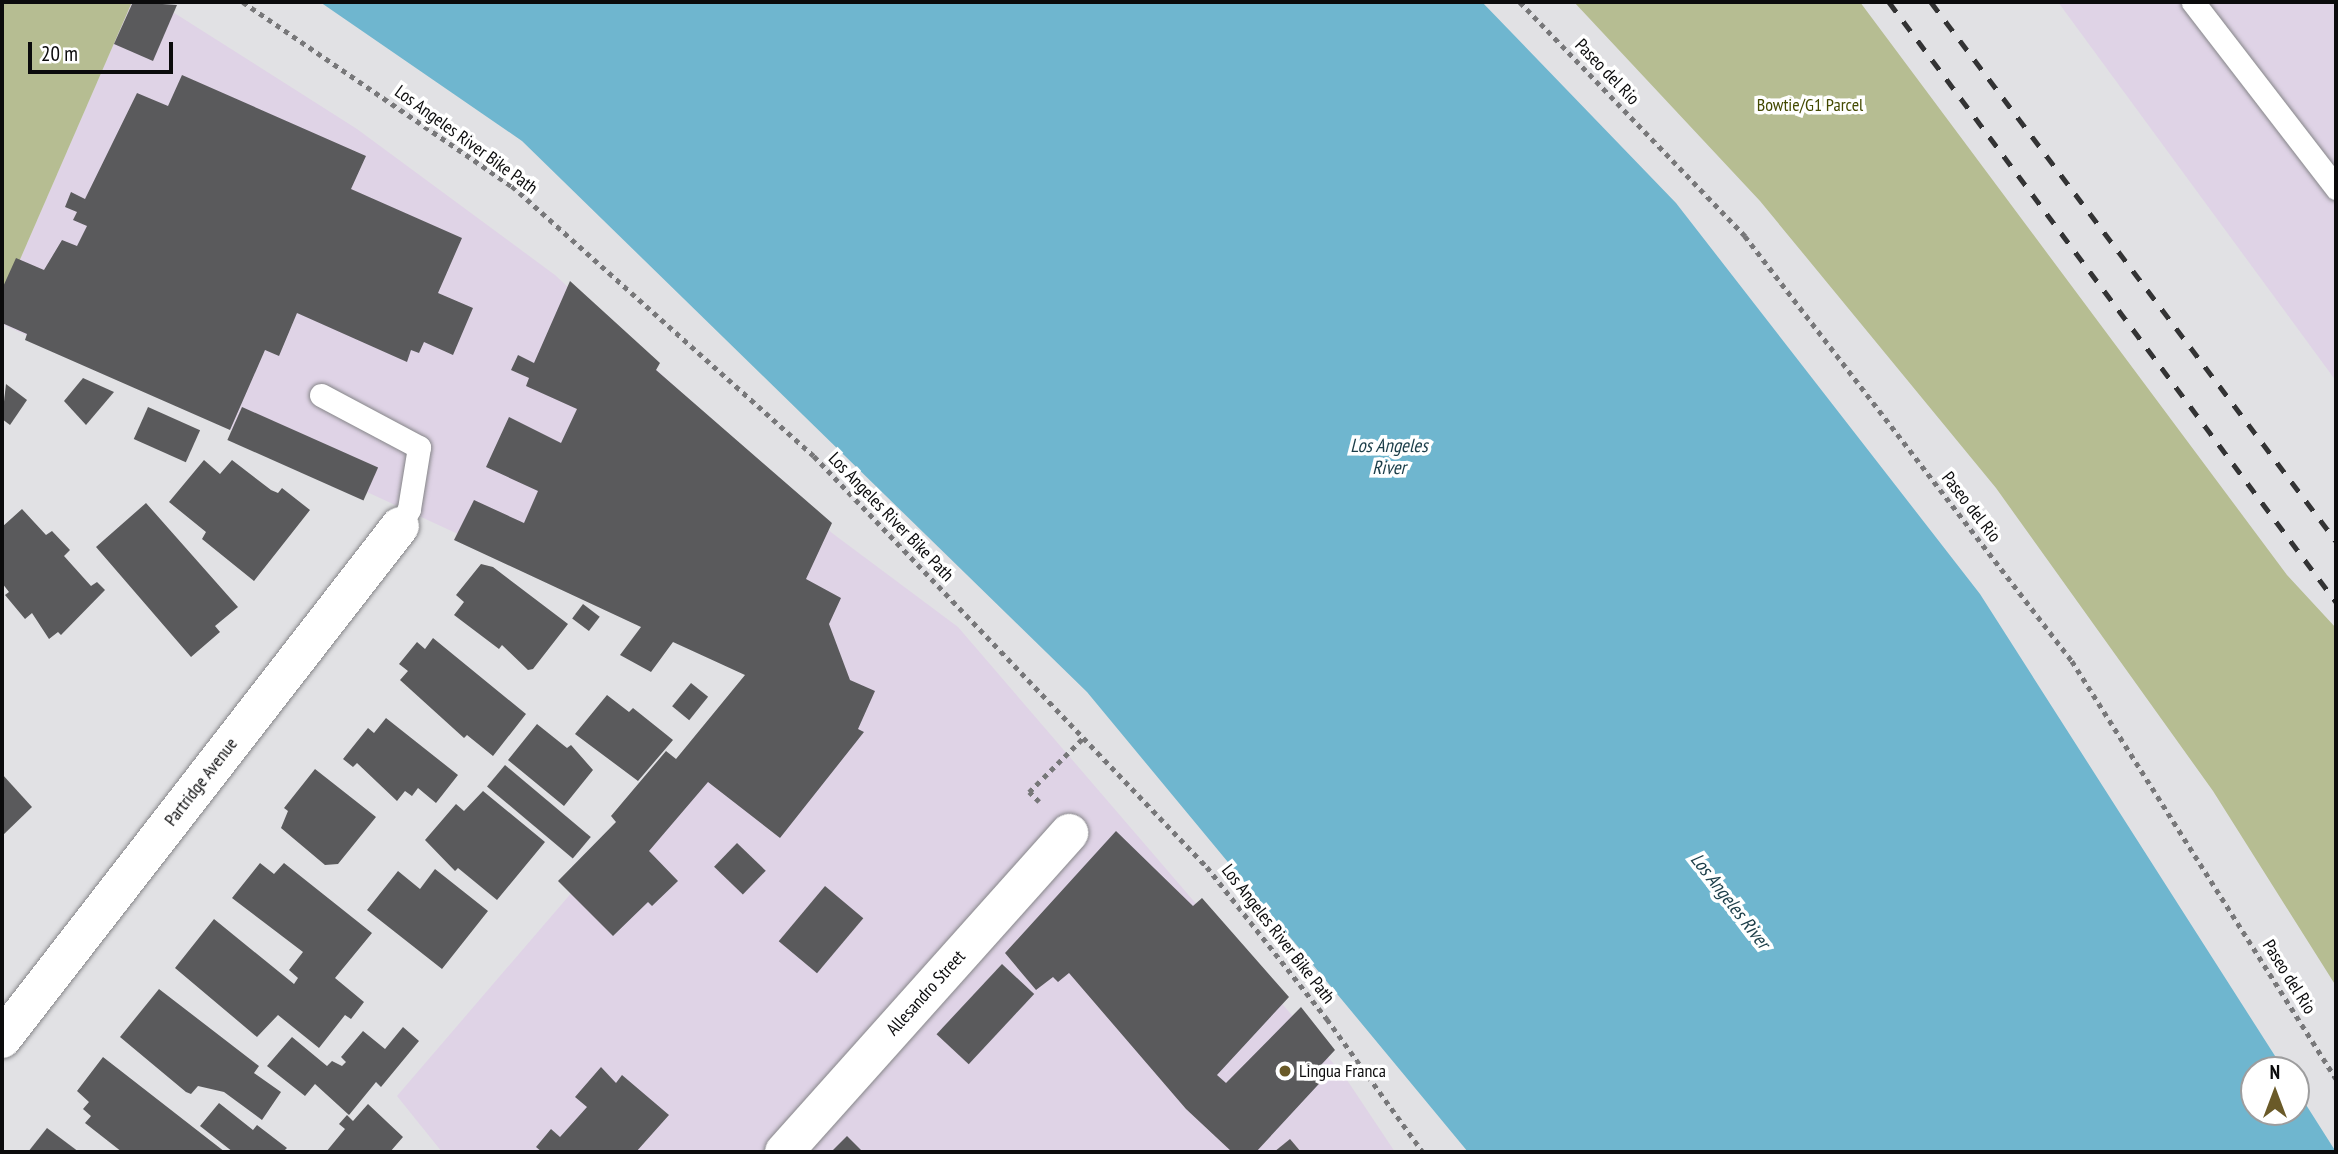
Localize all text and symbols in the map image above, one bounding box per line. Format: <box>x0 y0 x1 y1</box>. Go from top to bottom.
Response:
scale bar <box>32 28 177 72</box>
street label: Paseo del Rio <box>1570 35 1644 109</box>
text: 20 m <box>41 40 78 67</box>
street label: Los Angeles River Bike Path <box>390 81 542 199</box>
park label: Bowtie/G1 Parcel <box>1757 94 1863 116</box>
water label: Los Angeles River <box>1350 435 1428 479</box>
street label: Los Angeles River Bike Path <box>824 448 958 586</box>
street label: Paseo del Rio <box>1937 468 2005 546</box>
street label: Partridge Avenue <box>160 733 242 831</box>
water label: Los Angeles River <box>1685 848 1775 954</box>
street label: Los Angeles River Bike Path <box>1217 860 1339 1008</box>
street label: Paseo del Rio <box>2258 936 2320 1018</box>
street label: Allesandro Street <box>882 946 970 1040</box>
north arrow <box>2240 1056 2310 1126</box>
place label: Lingua Franca <box>1299 1060 1386 1082</box>
text: N <box>2270 1060 2280 1084</box>
marker: Lingua Franca <box>1277 1063 1293 1079</box>

